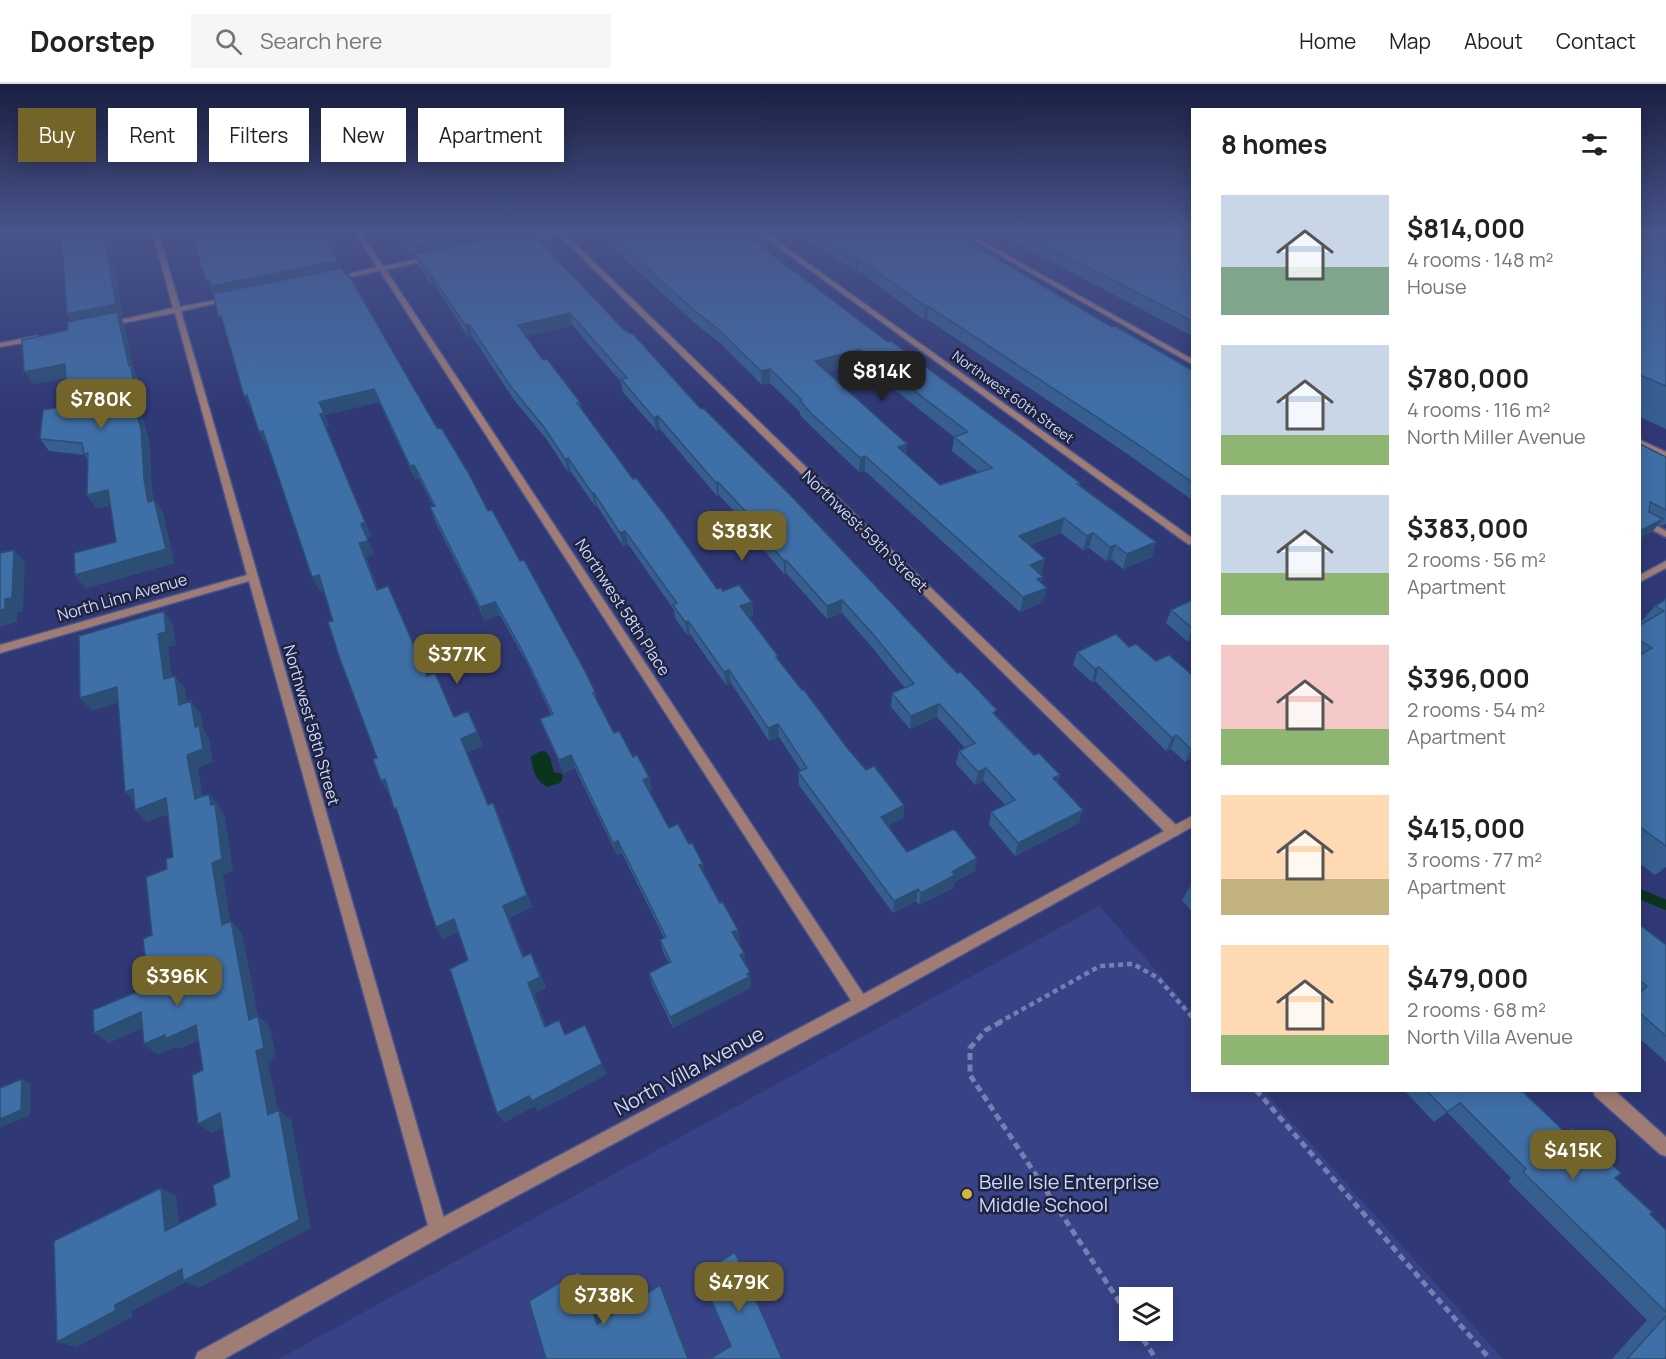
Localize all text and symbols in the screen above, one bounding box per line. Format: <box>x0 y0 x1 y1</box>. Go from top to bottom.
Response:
search box <box>191 14 611 68</box>
text: Doorstep <box>30 22 155 60</box>
icon: search <box>212 25 245 58</box>
text: Search here <box>260 26 382 56</box>
text: Home <box>1299 27 1356 55</box>
text: Map <box>1389 27 1431 55</box>
text: About <box>1464 27 1523 55</box>
text: Contact <box>1556 27 1636 55</box>
chip: Buy <box>18 108 96 162</box>
chip: Rent <box>108 108 197 162</box>
chip: Filters <box>209 108 309 162</box>
chip: New <box>321 108 406 162</box>
chip: Apartment <box>418 108 564 162</box>
text: 8 homes <box>1221 126 1327 162</box>
icon: filters <box>1578 128 1611 161</box>
text: $814,000 <box>1407 210 1525 246</box>
icon: home <box>1269 219 1341 291</box>
text: 4 rooms · 148 m² <box>1407 246 1554 273</box>
text: House <box>1407 273 1467 300</box>
street label: Northwest 60th Street <box>949 346 1078 448</box>
pin: $814K <box>840 351 924 402</box>
text: $814K <box>853 357 911 384</box>
text: $780,000 <box>1407 360 1529 396</box>
icon: home <box>1269 369 1341 441</box>
pin: $780K <box>59 379 143 430</box>
text: $780K <box>70 385 132 412</box>
text: 4 rooms · 116 m² <box>1407 396 1550 423</box>
text: North Miller Avenue <box>1407 423 1586 450</box>
street label: Northwest 59th Street <box>797 465 933 597</box>
text: $383,000 <box>1407 510 1529 546</box>
pin: $383K <box>700 511 784 562</box>
text: $383K <box>711 517 773 544</box>
icon: home <box>1269 519 1341 591</box>
street label: Northwest 58th Place <box>570 534 676 680</box>
text: 2 rooms · 56 m² <box>1407 546 1546 573</box>
street label: North Linn Avenue <box>54 568 190 626</box>
text: Apartment <box>1407 573 1506 600</box>
pin: $377K <box>415 634 499 685</box>
text: $377K <box>428 640 486 667</box>
street label: Northwest 58th Street <box>279 642 345 808</box>
text: $396,000 <box>1407 660 1530 696</box>
icon: home <box>1269 669 1341 741</box>
text: 2 rooms · 54 m² <box>1407 696 1545 723</box>
text: Apartment <box>1407 723 1506 750</box>
text: $415,000 <box>1407 810 1525 846</box>
icon: home <box>1269 819 1341 891</box>
text: 3 rooms · 77 m² <box>1407 846 1542 873</box>
text: Apartment <box>1407 873 1506 900</box>
pin: $396K <box>135 956 219 1007</box>
text: $479,000 <box>1407 960 1528 996</box>
text: $396K <box>146 962 208 989</box>
icon: home <box>1269 969 1341 1041</box>
text: 2 rooms · 68 m² <box>1407 996 1546 1023</box>
street label: North Villa Avenue <box>609 1020 768 1121</box>
text: North Villa Avenue <box>1407 1023 1573 1050</box>
pin: $415K <box>1531 1130 1615 1181</box>
text: $415K <box>1544 1136 1602 1163</box>
place label: Belle Isle Enterprise Middle School <box>979 1168 1159 1218</box>
marker: Belle Isle Enterprise Middle School <box>960 1187 974 1201</box>
pin: $479K <box>697 1262 781 1313</box>
text: $479K <box>709 1268 769 1295</box>
pin: $738K <box>562 1275 646 1326</box>
text: $738K <box>574 1281 634 1308</box>
map controls <box>1119 1287 1173 1341</box>
button: layers <box>1119 1287 1173 1341</box>

